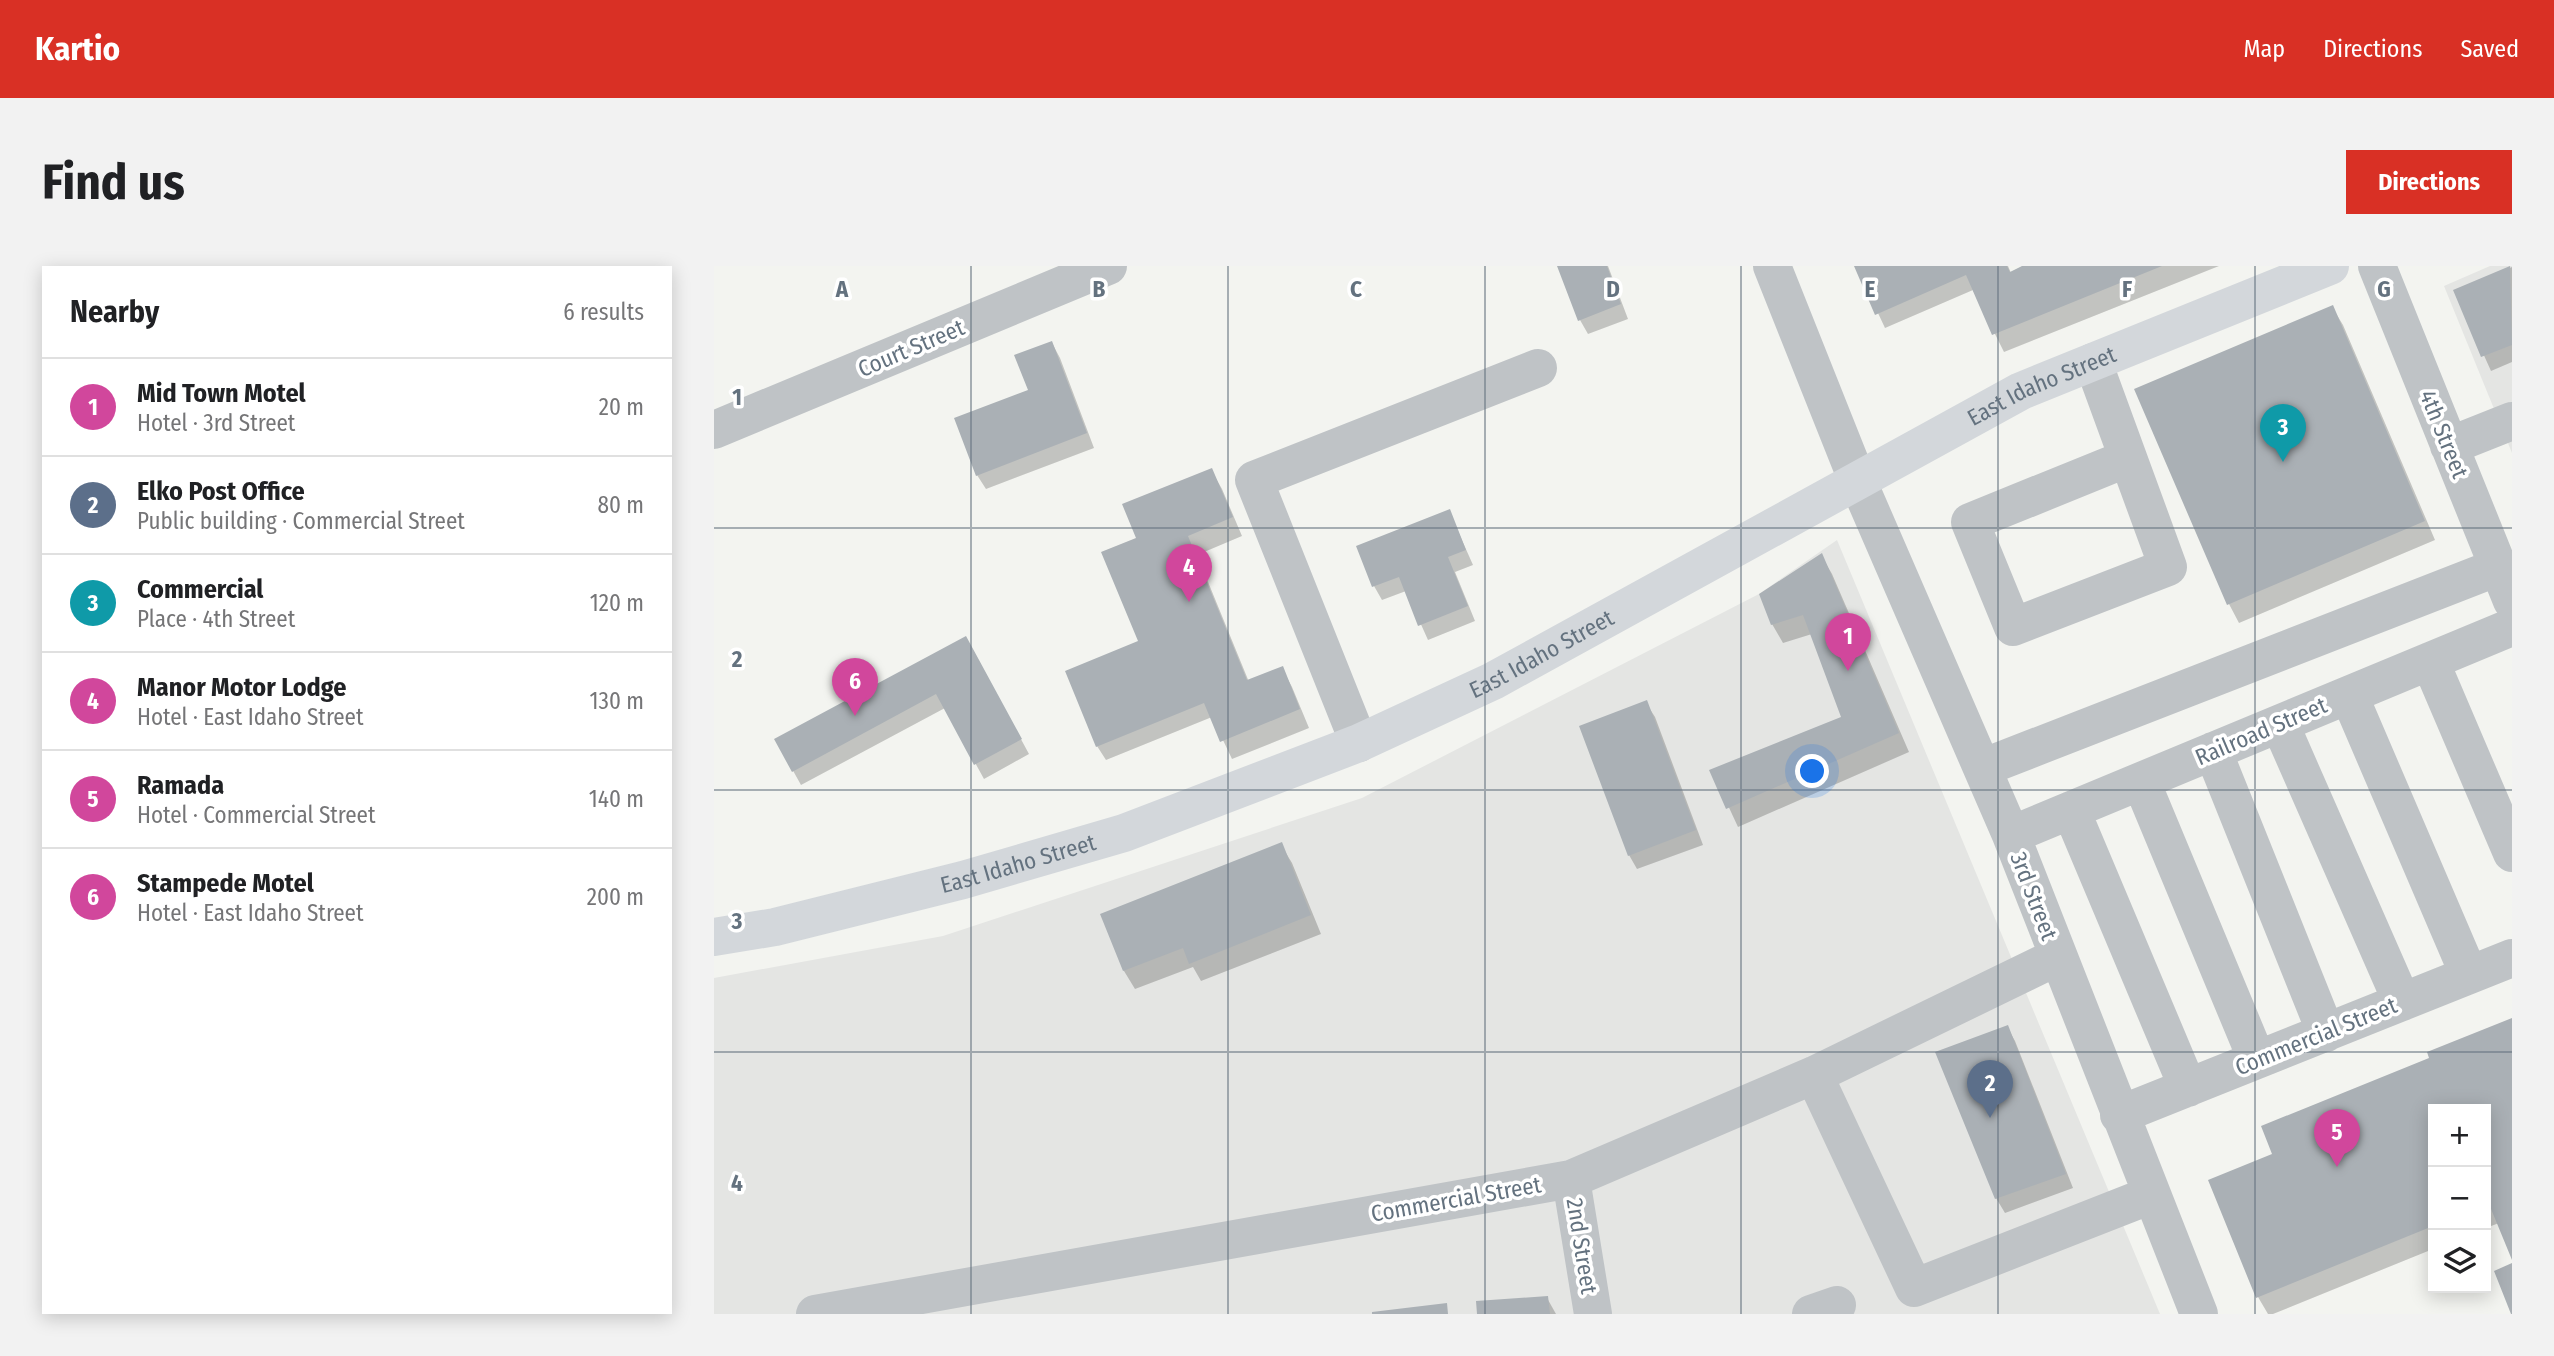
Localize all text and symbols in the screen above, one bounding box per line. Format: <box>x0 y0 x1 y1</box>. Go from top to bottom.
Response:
text: Kartio <box>35 29 120 69</box>
text: Map <box>2244 35 2285 63</box>
text: Directions <box>2323 35 2422 63</box>
text: Saved <box>2460 35 2519 63</box>
button: Directions <box>2346 150 2512 214</box>
text: Find us <box>42 153 185 212</box>
text: A <box>835 275 849 303</box>
text: B <box>1093 275 1106 303</box>
text: C <box>1350 275 1362 303</box>
text: D <box>1606 275 1620 303</box>
text: E <box>1865 275 1876 303</box>
text: F <box>2122 275 2132 303</box>
text: G <box>2377 275 2391 303</box>
text: Nearby <box>70 294 159 330</box>
text: 6 results <box>563 298 644 326</box>
street label: Court Street <box>854 313 969 383</box>
street label: East Idaho Street <box>1962 340 2120 432</box>
text: Mid Town Motel <box>137 378 306 409</box>
text: 1 <box>732 383 742 411</box>
street label: 4th Street <box>2414 386 2475 483</box>
text: 1 <box>88 393 98 421</box>
text: 20 m <box>599 393 644 421</box>
pin: 3 <box>2260 404 2306 462</box>
text: Hotel · 3rd Street <box>137 409 295 437</box>
text: Elko Post Office <box>137 476 305 507</box>
text: 2 <box>88 491 98 519</box>
text: 80 m <box>597 491 644 519</box>
text: Public building · Commercial Street <box>137 507 465 535</box>
pin: 4 <box>1166 544 1212 602</box>
text: Commercial <box>137 574 263 605</box>
text: 3 <box>88 589 98 617</box>
text: 120 m <box>590 589 644 617</box>
street label: East Idaho Street <box>1465 603 1619 704</box>
text: Place · 4th Street <box>137 605 295 633</box>
pin: 1 <box>1825 613 1871 671</box>
text: 2 <box>731 645 743 673</box>
pin: 6 <box>832 658 878 716</box>
text: Manor Motor Lodge <box>137 672 346 703</box>
text: 4 <box>87 687 99 715</box>
text: 130 m <box>590 687 644 715</box>
street label: Railroad Street <box>2191 691 2331 771</box>
text: Hotel · East Idaho Street <box>137 703 364 731</box>
your location <box>1795 754 1829 788</box>
text: Ramada <box>137 770 224 801</box>
text: 5 <box>87 785 99 813</box>
text: 140 m <box>589 785 644 813</box>
text: Hotel · Commercial Street <box>137 801 376 829</box>
street label: East Idaho Street <box>938 828 1099 899</box>
street label: 3rd Street <box>2004 848 2064 944</box>
text: Stampede Motel <box>137 868 314 899</box>
text: 6 <box>87 883 99 911</box>
text: 200 m <box>587 883 644 911</box>
text: Hotel · East Idaho Street <box>137 899 364 927</box>
text: 3 <box>731 907 743 935</box>
street label: Commercial Street <box>2231 991 2401 1081</box>
pin: 2 <box>1967 1060 2013 1118</box>
map controls <box>2428 1104 2491 1293</box>
button: + <box>2428 1104 2491 1167</box>
pin: 5 <box>2314 1109 2360 1167</box>
button: − <box>2428 1167 2491 1230</box>
text: 4 <box>731 1169 743 1197</box>
street label: Commercial Street <box>1369 1170 1544 1228</box>
street label: 2nd Street <box>1561 1196 1603 1296</box>
button: layers <box>2428 1230 2491 1293</box>

